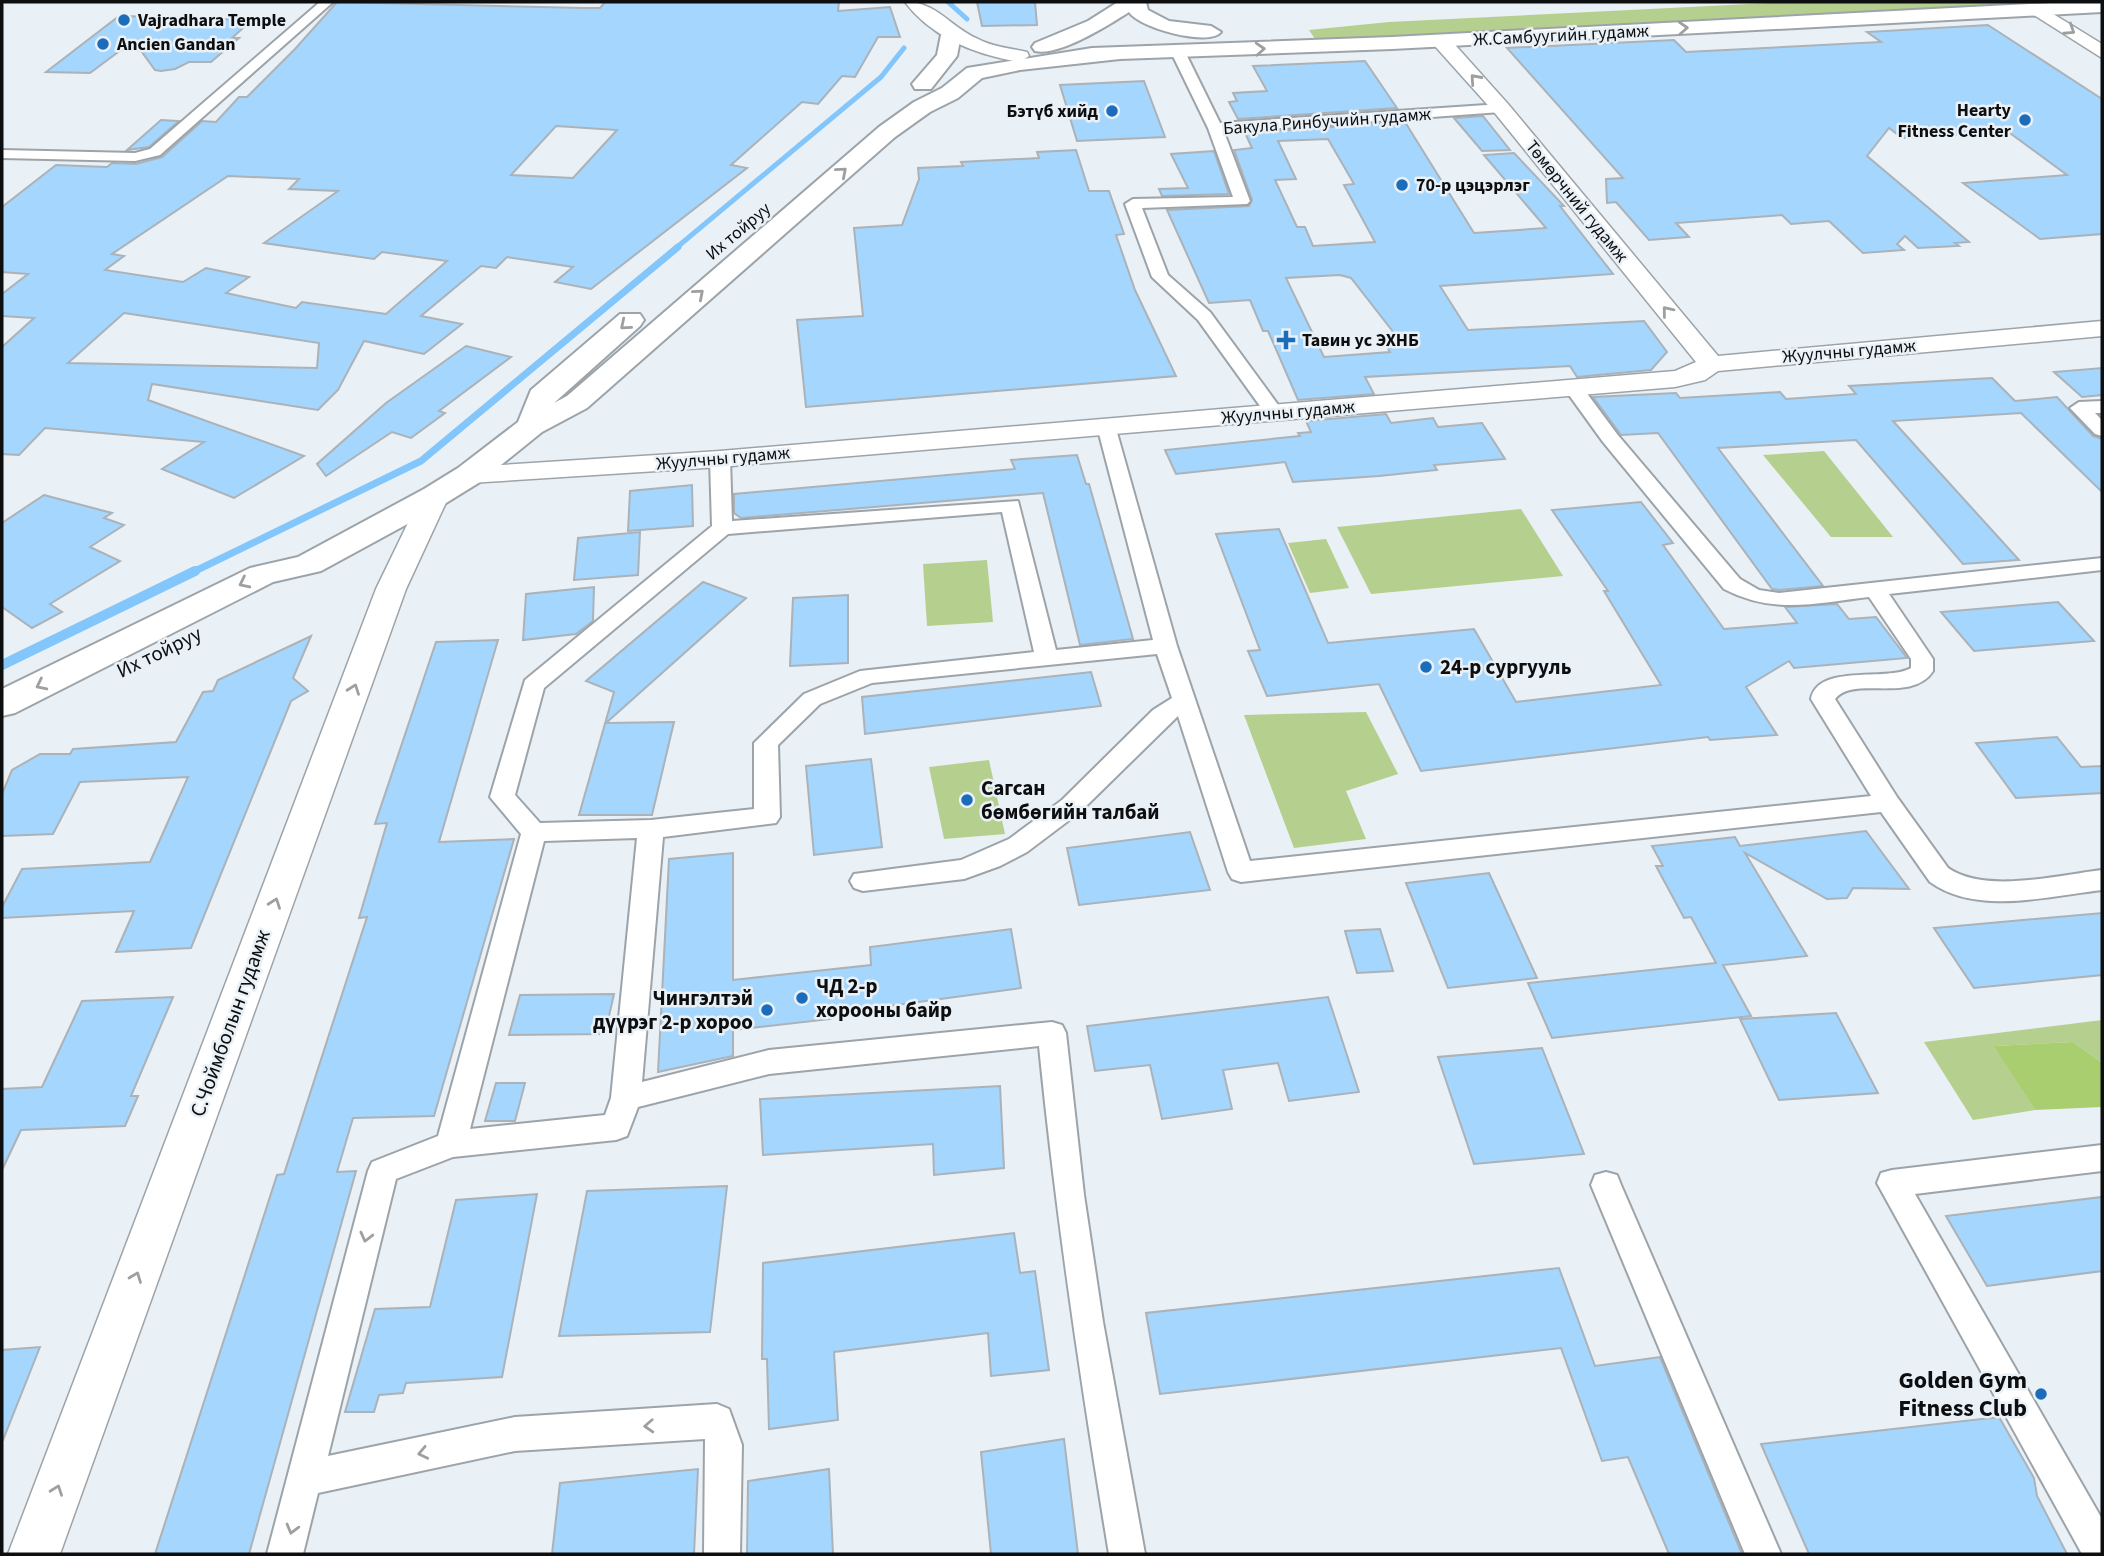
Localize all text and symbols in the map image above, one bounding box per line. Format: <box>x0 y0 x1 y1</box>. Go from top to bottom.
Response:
place label: Vajradhara Temple <box>137 8 286 33</box>
marker: Vajradhara Temple <box>116 12 132 28</box>
street label: Ж.Самбуугийн гудамж <box>1472 18 1650 53</box>
one-way arrow <box>1677 21 1688 36</box>
one-way arrow <box>2062 22 2075 35</box>
place label: Ancien Gandan <box>116 32 236 57</box>
marker: Ancien Gandan <box>95 36 111 52</box>
one-way arrow <box>1254 42 1265 57</box>
one-way arrow <box>1471 74 1483 87</box>
place label: Hearty Fitness Center <box>1897 98 2012 144</box>
place label: Бэтүб хийд <box>1007 99 1098 124</box>
street label: Бакула Ринбучийн гудамж <box>1222 102 1433 141</box>
marker: Бэтүб хийд <box>1104 103 1120 119</box>
marker: Hearty Fitness Center <box>2017 112 2033 128</box>
street label: Төмөрчний гудамж <box>1519 135 1634 268</box>
one-way arrow <box>833 168 846 180</box>
place label: 70-р цэцэрлэг <box>1416 173 1530 198</box>
marker: 70-р цэцэрлэг <box>1394 177 1410 193</box>
street label: Их тойруу <box>700 196 777 266</box>
one-way arrow <box>691 290 704 302</box>
one-way arrow <box>1662 307 1675 319</box>
one-way arrow <box>621 317 634 329</box>
place label: Тавин ус ЭХНБ <box>1302 328 1419 353</box>
marker: Тавин ус ЭХНБ <box>1276 330 1296 350</box>
street label: Жуулчны гудамж <box>1781 333 1917 370</box>
street label: Жуулчны гудамж <box>1220 394 1356 431</box>
street label: Жуулчны гудамж <box>655 440 791 477</box>
one-way arrow <box>239 575 251 589</box>
street label: Их тойруу <box>111 618 207 685</box>
place label: 24-р сургууль <box>1440 652 1572 682</box>
marker: 24-р сургууль <box>1418 659 1434 675</box>
one-way arrow <box>36 676 48 690</box>
one-way arrow <box>346 684 360 696</box>
place label: Сагсан бөмбөгийн талбай <box>981 773 1160 827</box>
marker: Сагсан бөмбөгийн талбай <box>959 792 975 808</box>
one-way arrow <box>266 897 280 909</box>
street label: С.Чоймболын гудамж <box>182 925 278 1121</box>
place label: ЧД 2-р хорооны байр <box>816 971 952 1025</box>
place label: Чингэлтэй дүүрэг 2-р хороо <box>593 983 753 1037</box>
marker: ЧД 2-р хорооны байр <box>794 990 810 1006</box>
marker: Чингэлтэй дүүрэг 2-р хороо <box>759 1002 775 1018</box>
one-way arrow <box>360 1231 374 1243</box>
one-way arrow <box>127 1271 141 1283</box>
place label: Golden Gym Fitness Club <box>1898 1363 2027 1426</box>
marker: Golden Gym Fitness Club <box>2033 1386 2049 1402</box>
one-way arrow <box>643 1418 654 1433</box>
one-way arrow <box>417 1444 429 1459</box>
one-way arrow <box>49 1485 63 1497</box>
one-way arrow <box>286 1523 300 1535</box>

